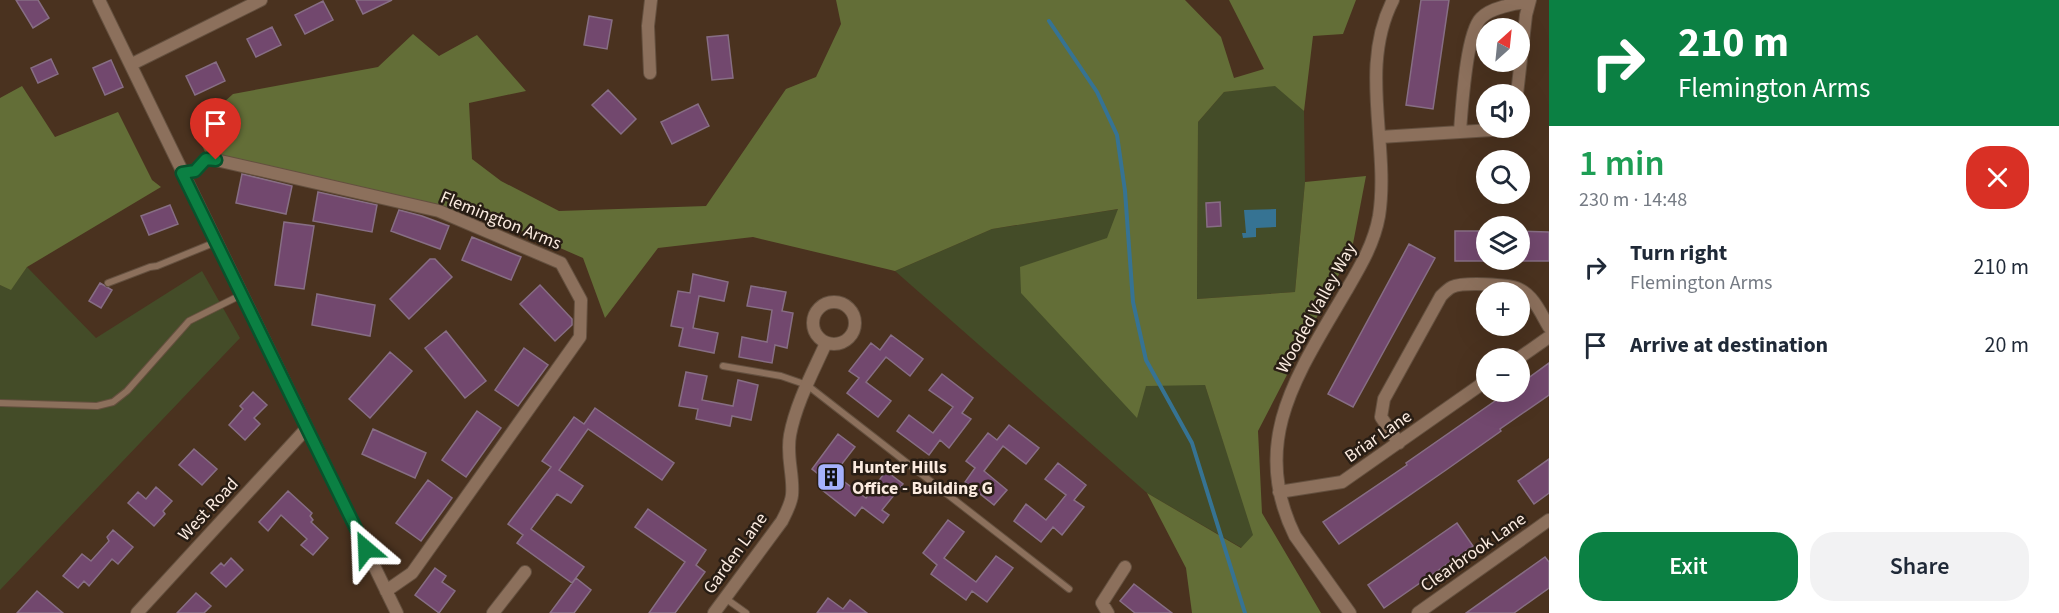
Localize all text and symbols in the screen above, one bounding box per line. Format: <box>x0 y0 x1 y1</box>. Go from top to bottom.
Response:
text: 210 m <box>1678 13 1789 73</box>
north arrow <box>1476 18 1530 72</box>
map controls <box>1476 18 1530 402</box>
icon: right <box>1579 24 1657 102</box>
text: Flemington Arms <box>1678 69 1870 108</box>
button: sound <box>1476 84 1530 138</box>
pin <box>190 98 241 160</box>
icon: arrive <box>199 107 232 140</box>
text: 1 min <box>1579 138 1665 189</box>
button: close <box>1966 146 2029 209</box>
button: search <box>1476 150 1530 204</box>
street label: Flemington Arms <box>437 185 565 256</box>
text: 230 m · 14:48 <box>1579 186 1687 214</box>
button: layers <box>1476 216 1530 270</box>
text: Turn right <box>1630 237 1727 269</box>
street label: Wooded Valley Way <box>1270 238 1363 378</box>
icon: right <box>1579 251 1612 284</box>
text: 210 m <box>1974 251 2029 283</box>
text: Flemington Arms <box>1630 269 1772 297</box>
button: + <box>1476 282 1530 336</box>
icon: arrive <box>1579 329 1612 362</box>
text: Arrive at destination <box>1630 329 1828 361</box>
text: 20 m <box>1984 329 2029 361</box>
button: − <box>1476 348 1530 402</box>
street label: Briar Lane <box>1340 404 1417 469</box>
place label: Hunter Hills Office - Building G <box>852 455 993 501</box>
building icon: Hunter Hills Office - Building G <box>815 461 847 493</box>
street label: West Road <box>172 472 244 547</box>
street label: Garden Lane <box>697 507 774 599</box>
street label: Clearbrook Lane <box>1416 507 1531 598</box>
position arrow <box>334 517 398 581</box>
button: Exit <box>1579 532 1798 601</box>
button: Share <box>1810 532 2029 601</box>

